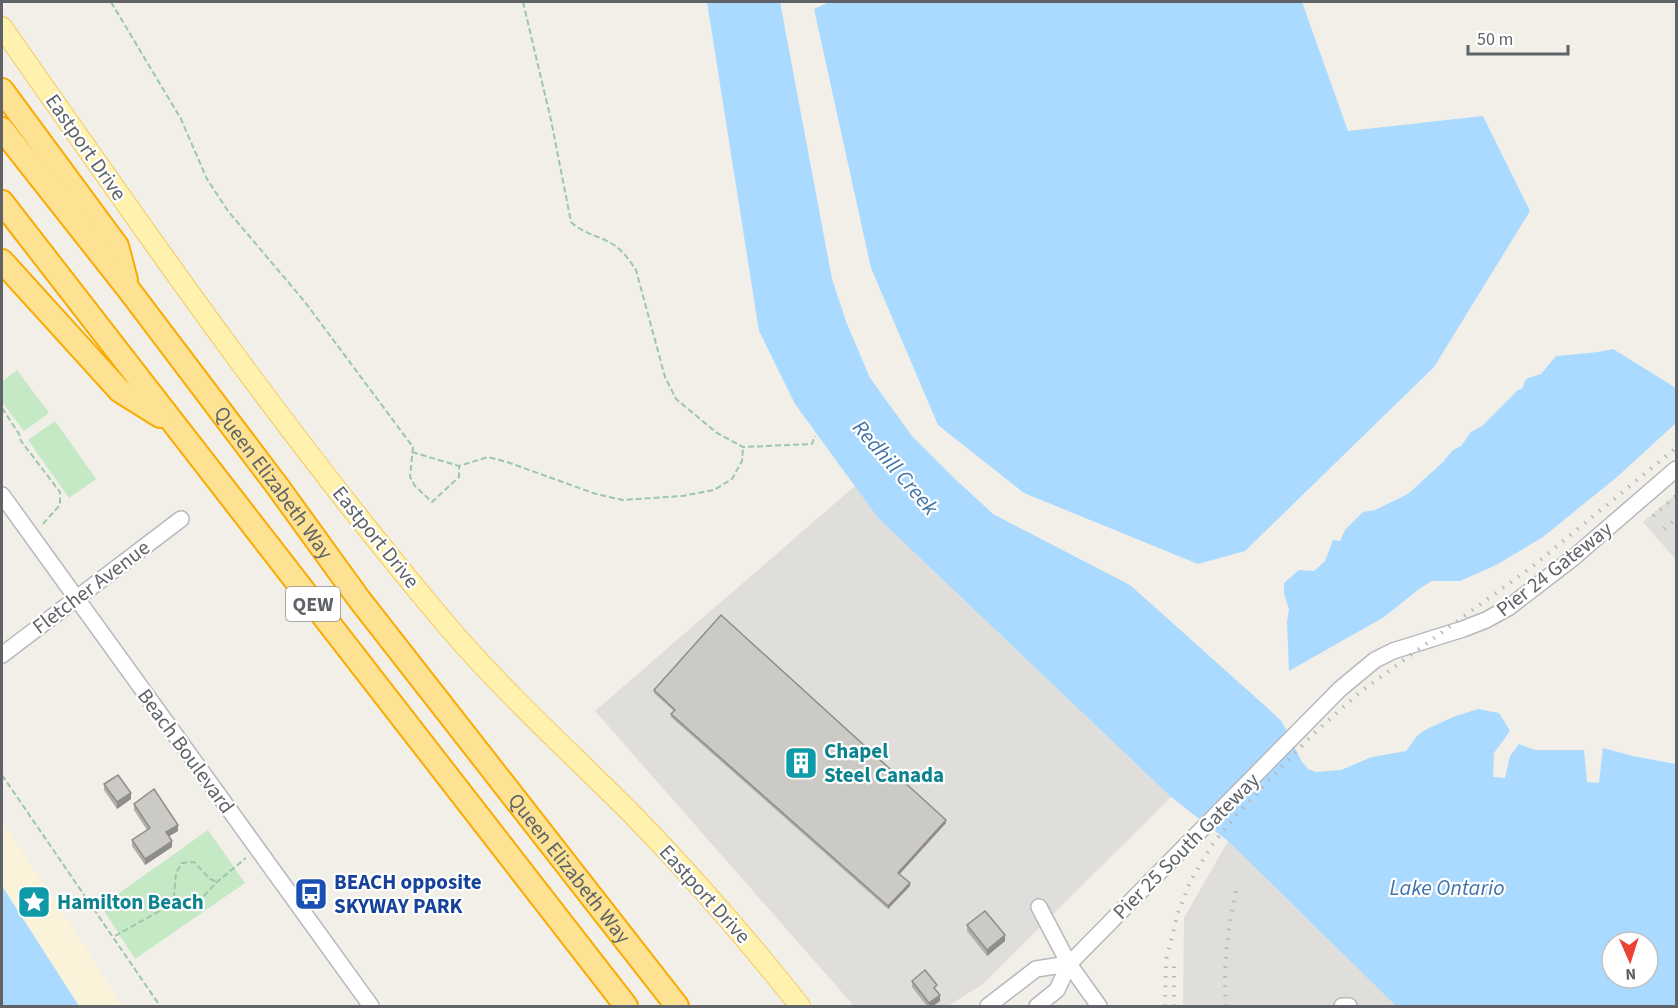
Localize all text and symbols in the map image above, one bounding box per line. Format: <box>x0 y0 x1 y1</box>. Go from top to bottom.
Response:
scale bar <box>1468 18 1568 56</box>
text: 50 m <box>1477 27 1513 52</box>
street label: Eastport Drive <box>38 88 134 206</box>
street label: Queen Elizabeth Way <box>207 400 341 565</box>
water label: Redhill Creek <box>845 413 946 523</box>
street label: Eastport Drive <box>325 479 427 595</box>
street label: Pier 24 Gateway <box>1490 514 1619 624</box>
street label: Fletcher Avenue <box>26 533 156 641</box>
road number: QEW <box>286 587 340 621</box>
street label: Beach Boulevard <box>130 682 242 820</box>
place label: Chapel Steel Canada <box>824 736 944 790</box>
building icon: Chapel Steel Canada <box>783 745 819 781</box>
street label: Pier 25 South Gateway <box>1106 766 1266 926</box>
street label: Queen Elizabeth Way <box>501 787 638 950</box>
street label: Eastport Drive <box>652 838 758 950</box>
place label: BEACH opposite SKYWAY PARK <box>334 867 482 921</box>
water label: Lake Ontario <box>1390 872 1504 904</box>
bus stop icon: BEACH opposite SKYWAY PARK <box>293 876 329 912</box>
place icon: Hamilton Beach <box>16 884 52 920</box>
place label: Hamilton Beach <box>57 887 204 917</box>
north arrow <box>1600 930 1660 990</box>
text: N <box>1625 963 1637 985</box>

